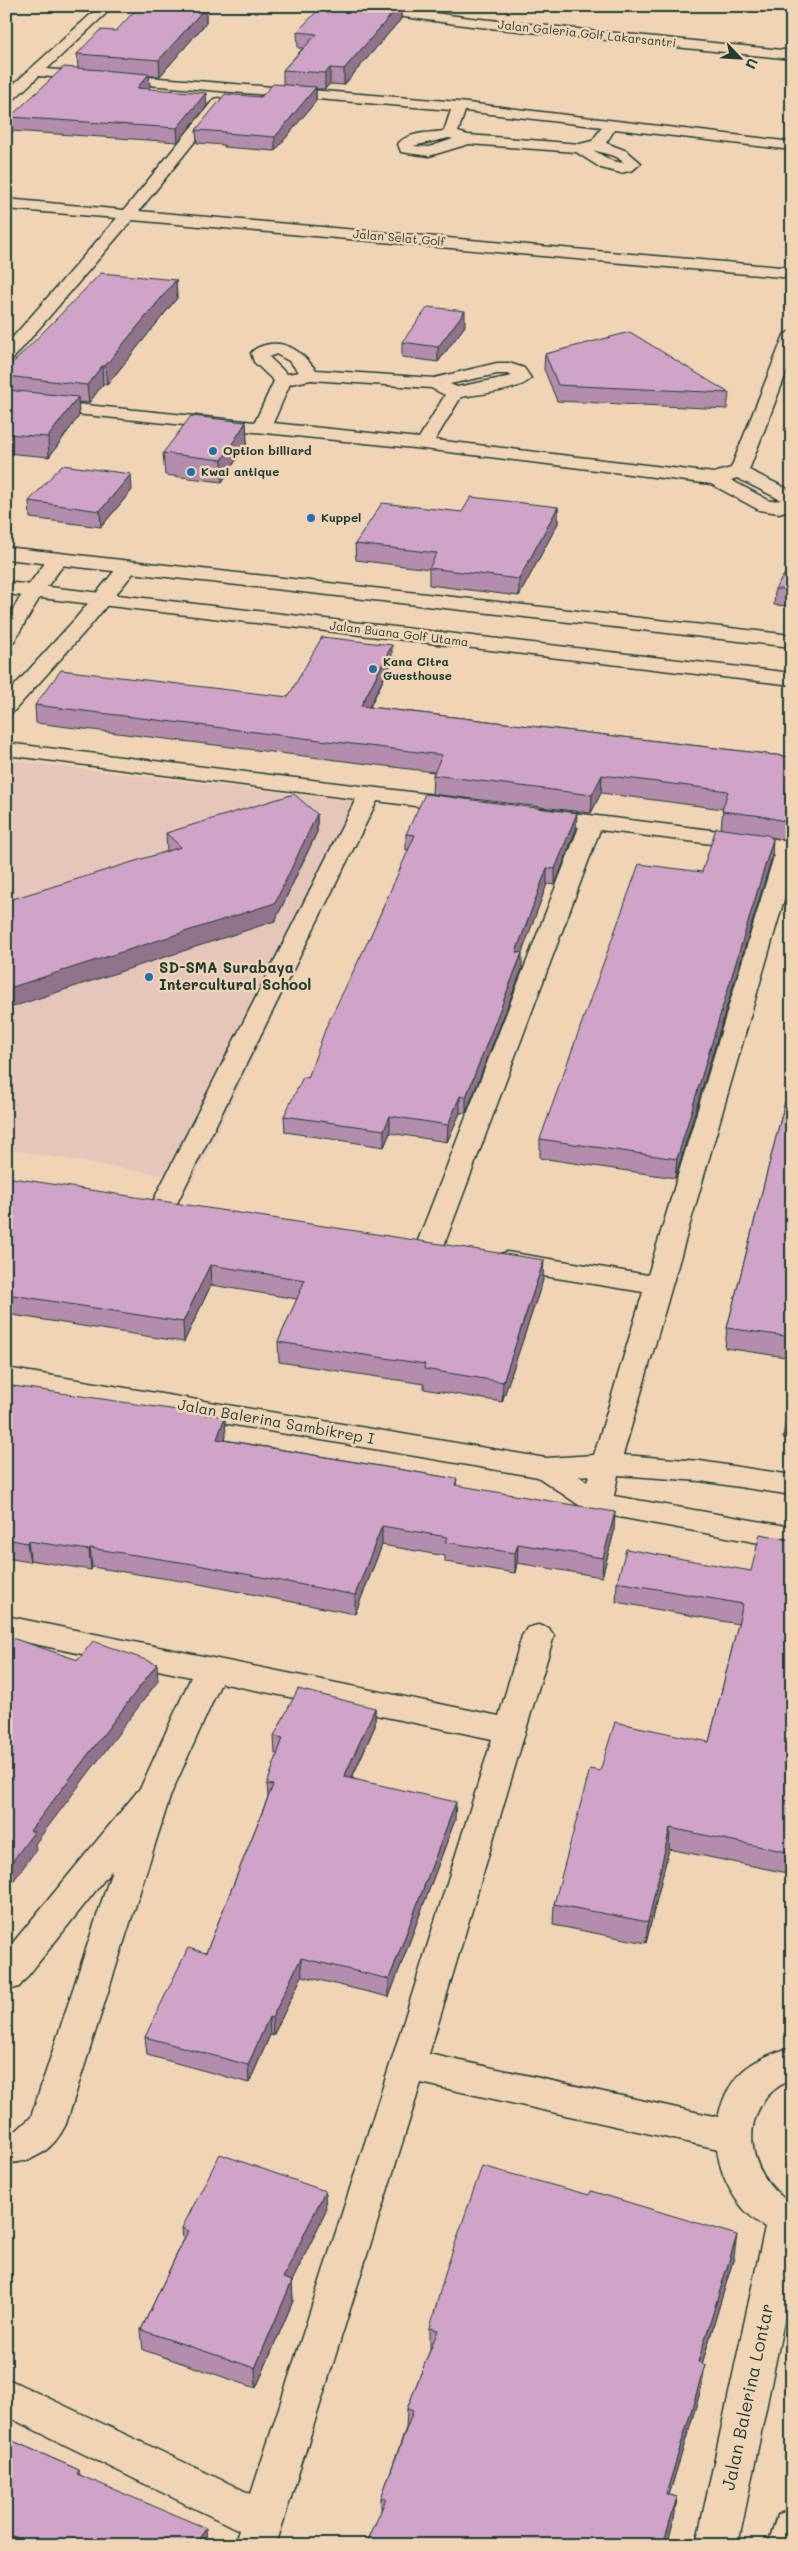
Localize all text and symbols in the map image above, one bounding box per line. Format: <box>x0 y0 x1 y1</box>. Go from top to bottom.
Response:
street label: Jalan Galeria Golf Lakarsantri <box>497 16 677 50</box>
north arrow <box>716 32 766 82</box>
text: U <box>742 55 763 72</box>
street label: Jalan Selat Golf <box>352 225 446 249</box>
place label: Option billiard <box>223 442 312 458</box>
marker: Option billiard <box>207 445 219 457</box>
place label: Kwai antique <box>201 463 279 479</box>
marker: Kwai antique <box>185 466 197 478</box>
place label: Kuppel <box>321 509 361 525</box>
marker: Kuppel <box>305 512 317 524</box>
street label: Jalan Buana Golf Utama <box>329 617 469 649</box>
place label: Kana Citra Guesthouse <box>383 653 452 683</box>
marker: Kana Citra Guesthouse <box>367 663 379 675</box>
place label: SD-SMA Surabaya Intercultural School <box>159 957 311 994</box>
marker: SD-SMA Surabaya Intercultural School <box>143 971 155 983</box>
street label: Jalan Balerina Sambikrep I <box>176 1394 377 1448</box>
street label: Jalan Balerina Lontar <box>715 2301 779 2492</box>

